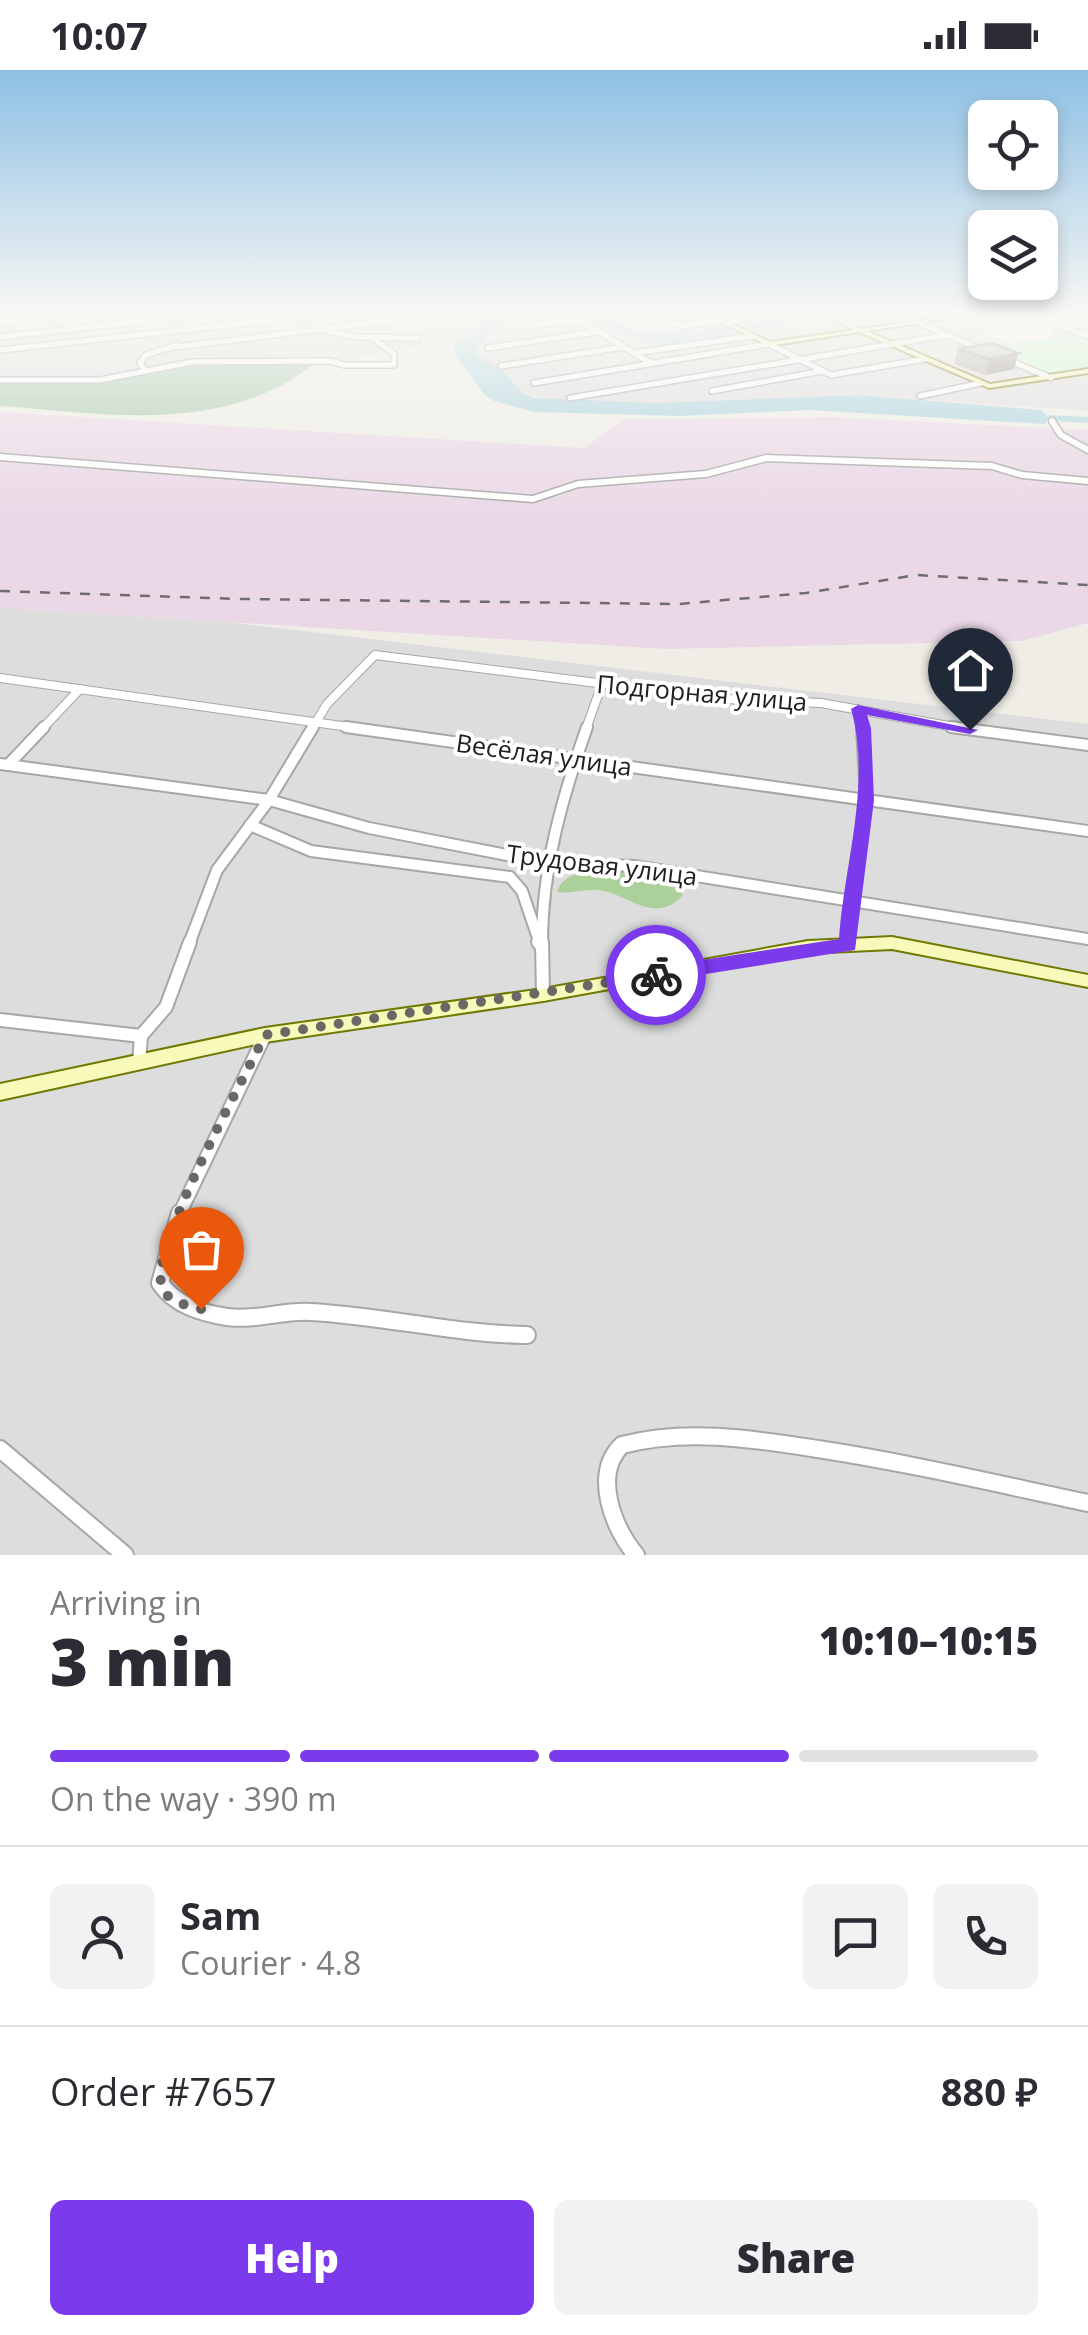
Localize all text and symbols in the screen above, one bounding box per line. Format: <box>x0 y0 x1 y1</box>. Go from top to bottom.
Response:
text: 10:07 <box>50 9 148 61</box>
map controls <box>968 100 1058 300</box>
button: locate <box>968 100 1058 190</box>
button: layers <box>968 210 1058 300</box>
pin <box>928 628 1013 731</box>
icon: home <box>943 643 998 698</box>
street label: Подгорная улица <box>595 666 809 718</box>
street label: Весёлая улица <box>454 725 634 783</box>
street label: Трудовая улица <box>505 835 699 893</box>
courier <box>606 925 706 1025</box>
icon: bike <box>629 948 684 1003</box>
pin <box>159 1207 244 1310</box>
icon: bag <box>174 1222 229 1277</box>
text: Arriving in <box>50 1581 202 1624</box>
text: 10:10–10:15 <box>819 1614 1038 1666</box>
text: 3 min <box>50 1617 235 1705</box>
text: On the way · 390 m <box>50 1777 337 1820</box>
button: person <box>50 1884 155 1989</box>
button: chat <box>803 1884 908 1989</box>
button: phone <box>933 1884 1038 1989</box>
text: Sam <box>180 1889 261 1941</box>
text: Courier · 4.8 <box>180 1941 361 1984</box>
text: Order #7657 <box>50 2065 277 2117</box>
text: 880 ₽ <box>941 2065 1038 2117</box>
button: Help <box>50 2200 534 2315</box>
button: Share <box>554 2200 1038 2315</box>

